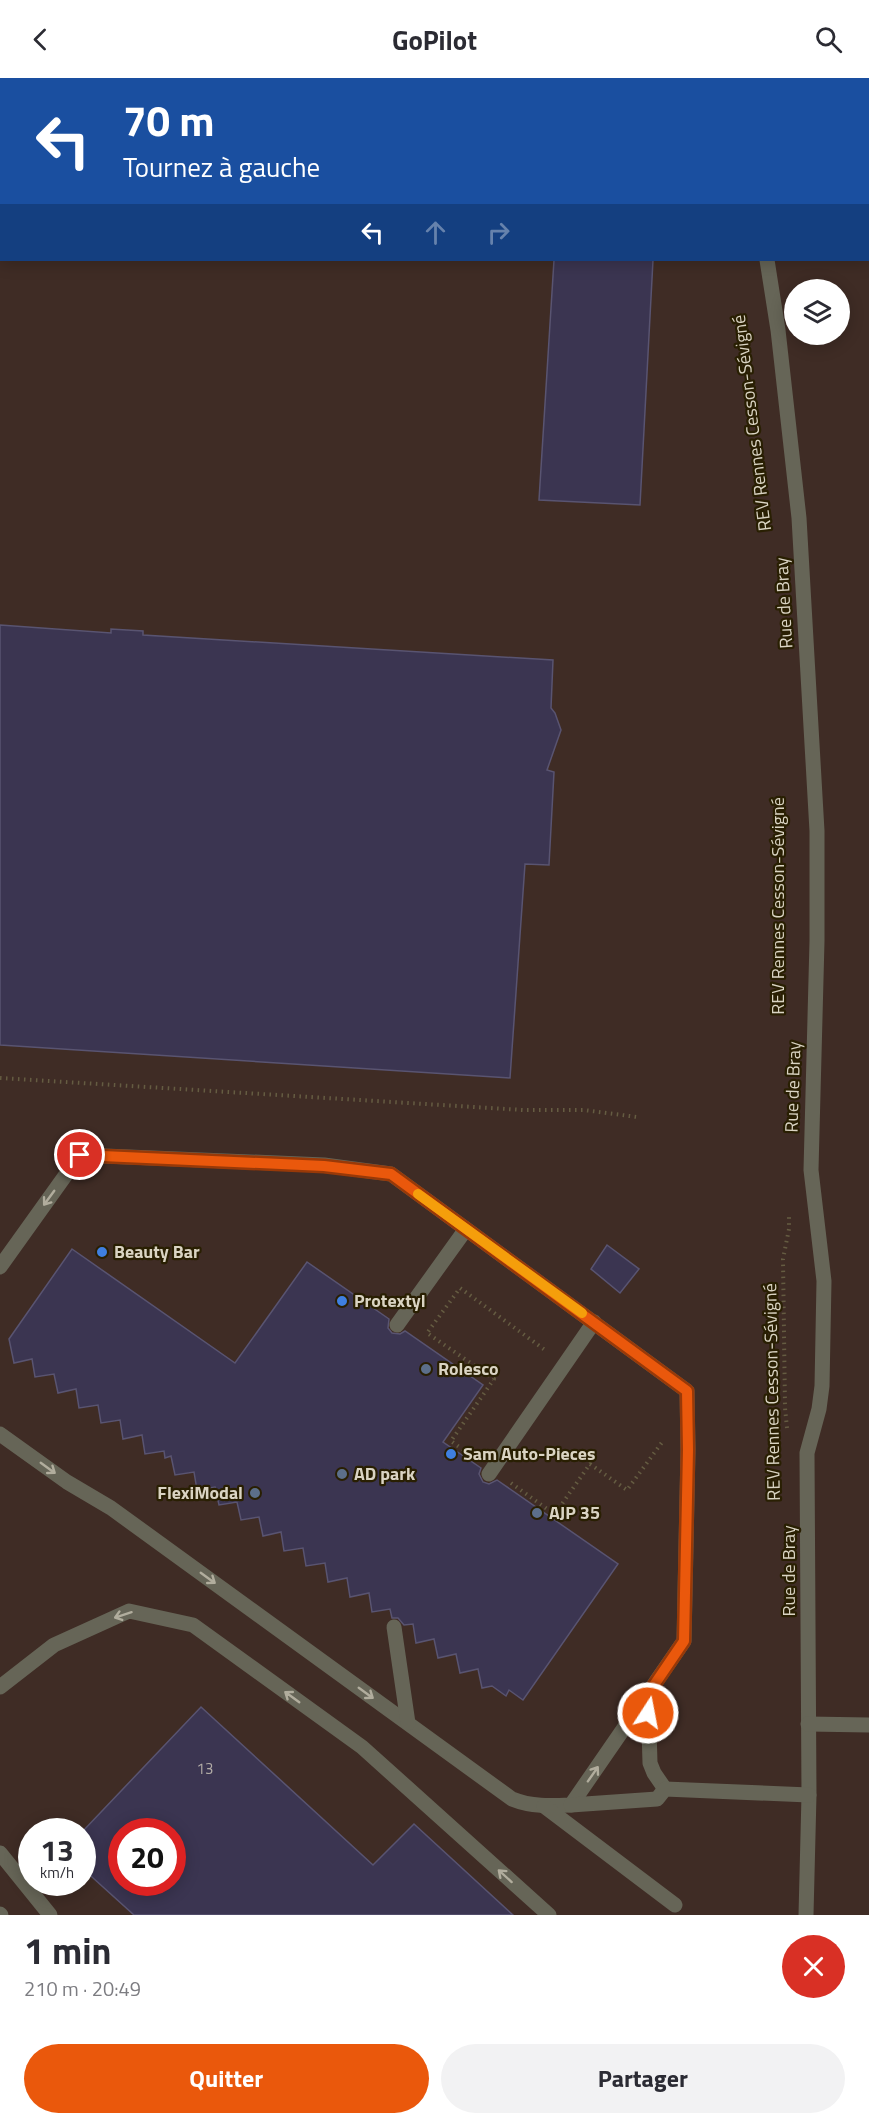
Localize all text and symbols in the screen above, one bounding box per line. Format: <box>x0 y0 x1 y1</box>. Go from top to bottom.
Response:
text: GoPilot <box>392 19 477 60</box>
icon: back <box>24 23 57 56</box>
icon: search <box>812 23 845 56</box>
text: 70 m <box>123 88 215 152</box>
icon: left <box>24 102 102 180</box>
text: Tournez à gauche <box>123 146 320 187</box>
icon: left <box>356 216 389 249</box>
icon: ahead <box>419 216 452 249</box>
icon: right <box>482 216 515 249</box>
map controls <box>784 279 850 345</box>
button: layers <box>784 279 850 345</box>
street label: REV Rennes Cesson-Sévigné <box>725 313 778 533</box>
street label: Rue de Bray <box>768 557 799 649</box>
street label: REV Rennes Cesson-Sévigné <box>764 797 791 1015</box>
street label: Rue de Bray <box>777 1041 808 1133</box>
pin <box>54 1129 105 1180</box>
icon: arrive <box>63 1138 96 1171</box>
one-way arrow <box>43 1189 55 1205</box>
place label: Beauty Bar <box>114 1238 200 1265</box>
marker: Beauty Bar <box>95 1245 109 1259</box>
street label: REV Rennes Cesson-Sévigné <box>756 1283 787 1501</box>
place label: Protextyl <box>354 1287 426 1314</box>
marker: Protextyl <box>335 1294 349 1308</box>
place label: Rolesco <box>438 1355 499 1382</box>
marker: Rolesco <box>419 1362 433 1376</box>
place label: Sam Auto-Pieces <box>463 1440 595 1467</box>
marker: Sam Auto-Pieces <box>444 1447 458 1461</box>
place label: AD park <box>354 1460 416 1487</box>
one-way arrow <box>39 1462 55 1475</box>
marker: AD park <box>335 1467 349 1481</box>
place label: FlexiModal <box>157 1479 243 1506</box>
marker: FlexiModal <box>248 1486 262 1500</box>
place label: AJP 35 <box>549 1499 600 1526</box>
marker: AJP 35 <box>530 1506 544 1520</box>
street label: Rue de Bray <box>775 1525 802 1617</box>
one-way arrow <box>200 1572 216 1585</box>
one-way arrow <box>113 1610 132 1621</box>
position arrow <box>616 1681 680 1745</box>
one-way arrow <box>358 1687 374 1699</box>
one-way arrow <box>285 1691 301 1703</box>
house number: 13 <box>197 1757 213 1780</box>
one-way arrow <box>587 1766 599 1782</box>
speed limit sign: 20 <box>108 1818 186 1896</box>
text: 13 <box>40 1827 74 1873</box>
text: km/h <box>40 1861 74 1884</box>
one-way arrow <box>498 1869 513 1883</box>
text: 1 min <box>24 1923 111 1978</box>
button: close <box>782 1935 845 1998</box>
text: 210 m · 20:49 <box>24 1973 141 2004</box>
button: Quitter <box>24 2044 429 2113</box>
button: Partager <box>441 2044 845 2113</box>

